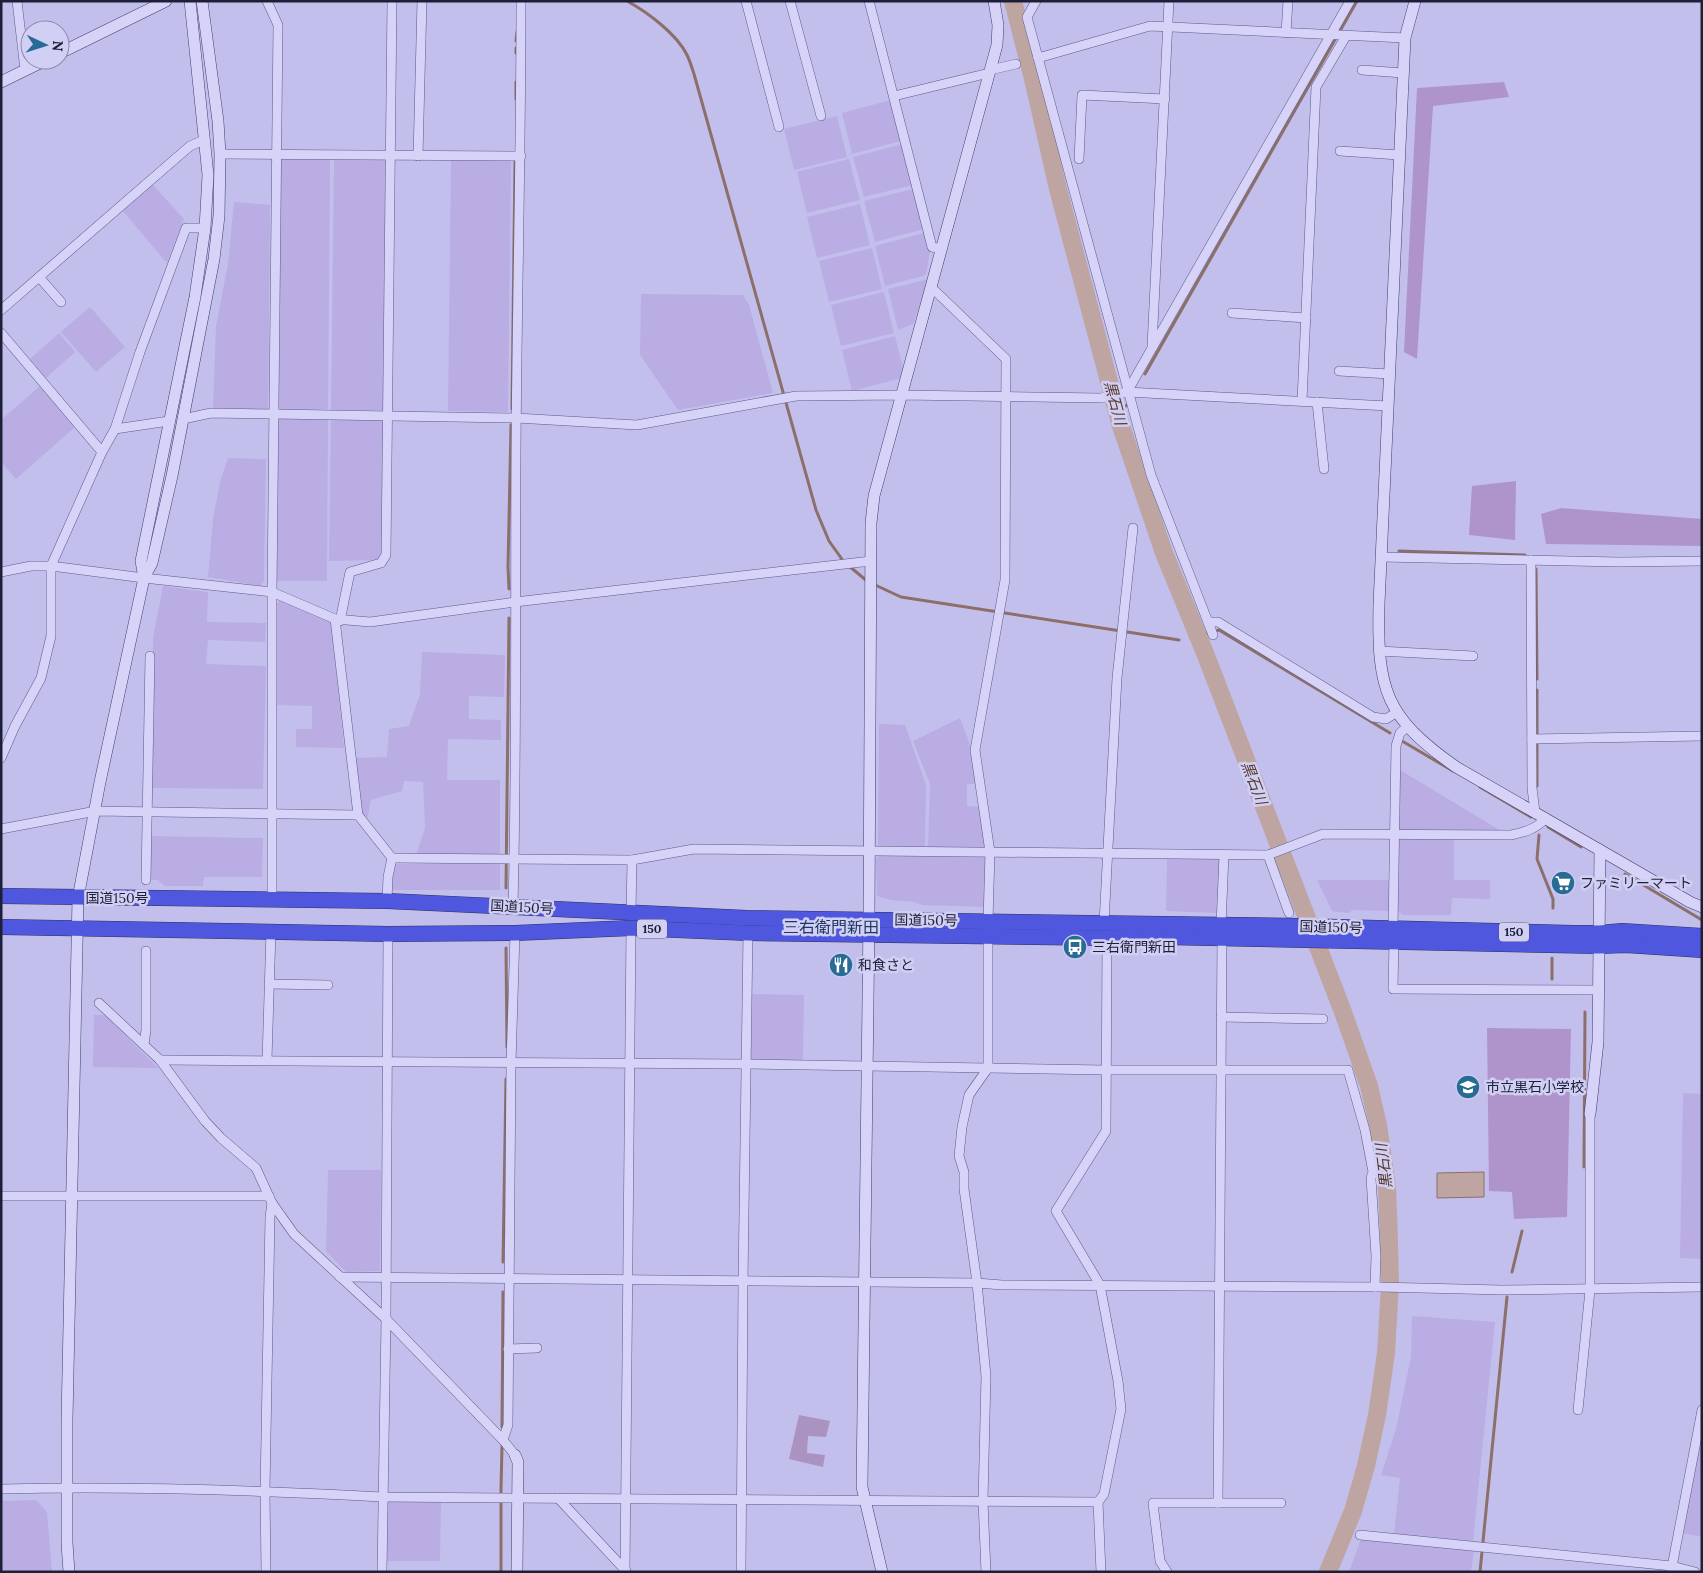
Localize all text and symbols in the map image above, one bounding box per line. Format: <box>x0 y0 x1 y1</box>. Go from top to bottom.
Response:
north arrow <box>20 20 70 70</box>
text: N <box>49 40 67 52</box>
water label: 黒石川 <box>1100 379 1131 429</box>
water label: 黒石川 <box>1238 758 1272 809</box>
supermarket icon: ファミリーマート <box>1550 870 1576 896</box>
place label: ファミリーマート <box>1580 874 1692 892</box>
street label: 国道150号 <box>85 889 149 907</box>
street label: 国道150号 <box>490 896 554 918</box>
street label: 国道150号 <box>894 910 958 930</box>
district label: 三右衛門新田 <box>783 917 879 937</box>
street label: 国道150号 <box>1299 917 1363 937</box>
road number: 150 <box>637 920 667 939</box>
road number: 150 <box>1499 922 1529 942</box>
bus stop icon: 三右衛門新田 <box>1062 934 1088 960</box>
place label: 三右衛門新田 <box>1092 938 1176 956</box>
restaurant icon: 和食さと <box>828 952 854 978</box>
place label: 和食さと <box>858 956 914 974</box>
school or university icon: 市立黒石小学校 <box>1455 1074 1481 1100</box>
place label: 市立黒石小学校 <box>1486 1078 1584 1096</box>
water label: 黒石川 <box>1371 1141 1396 1190</box>

